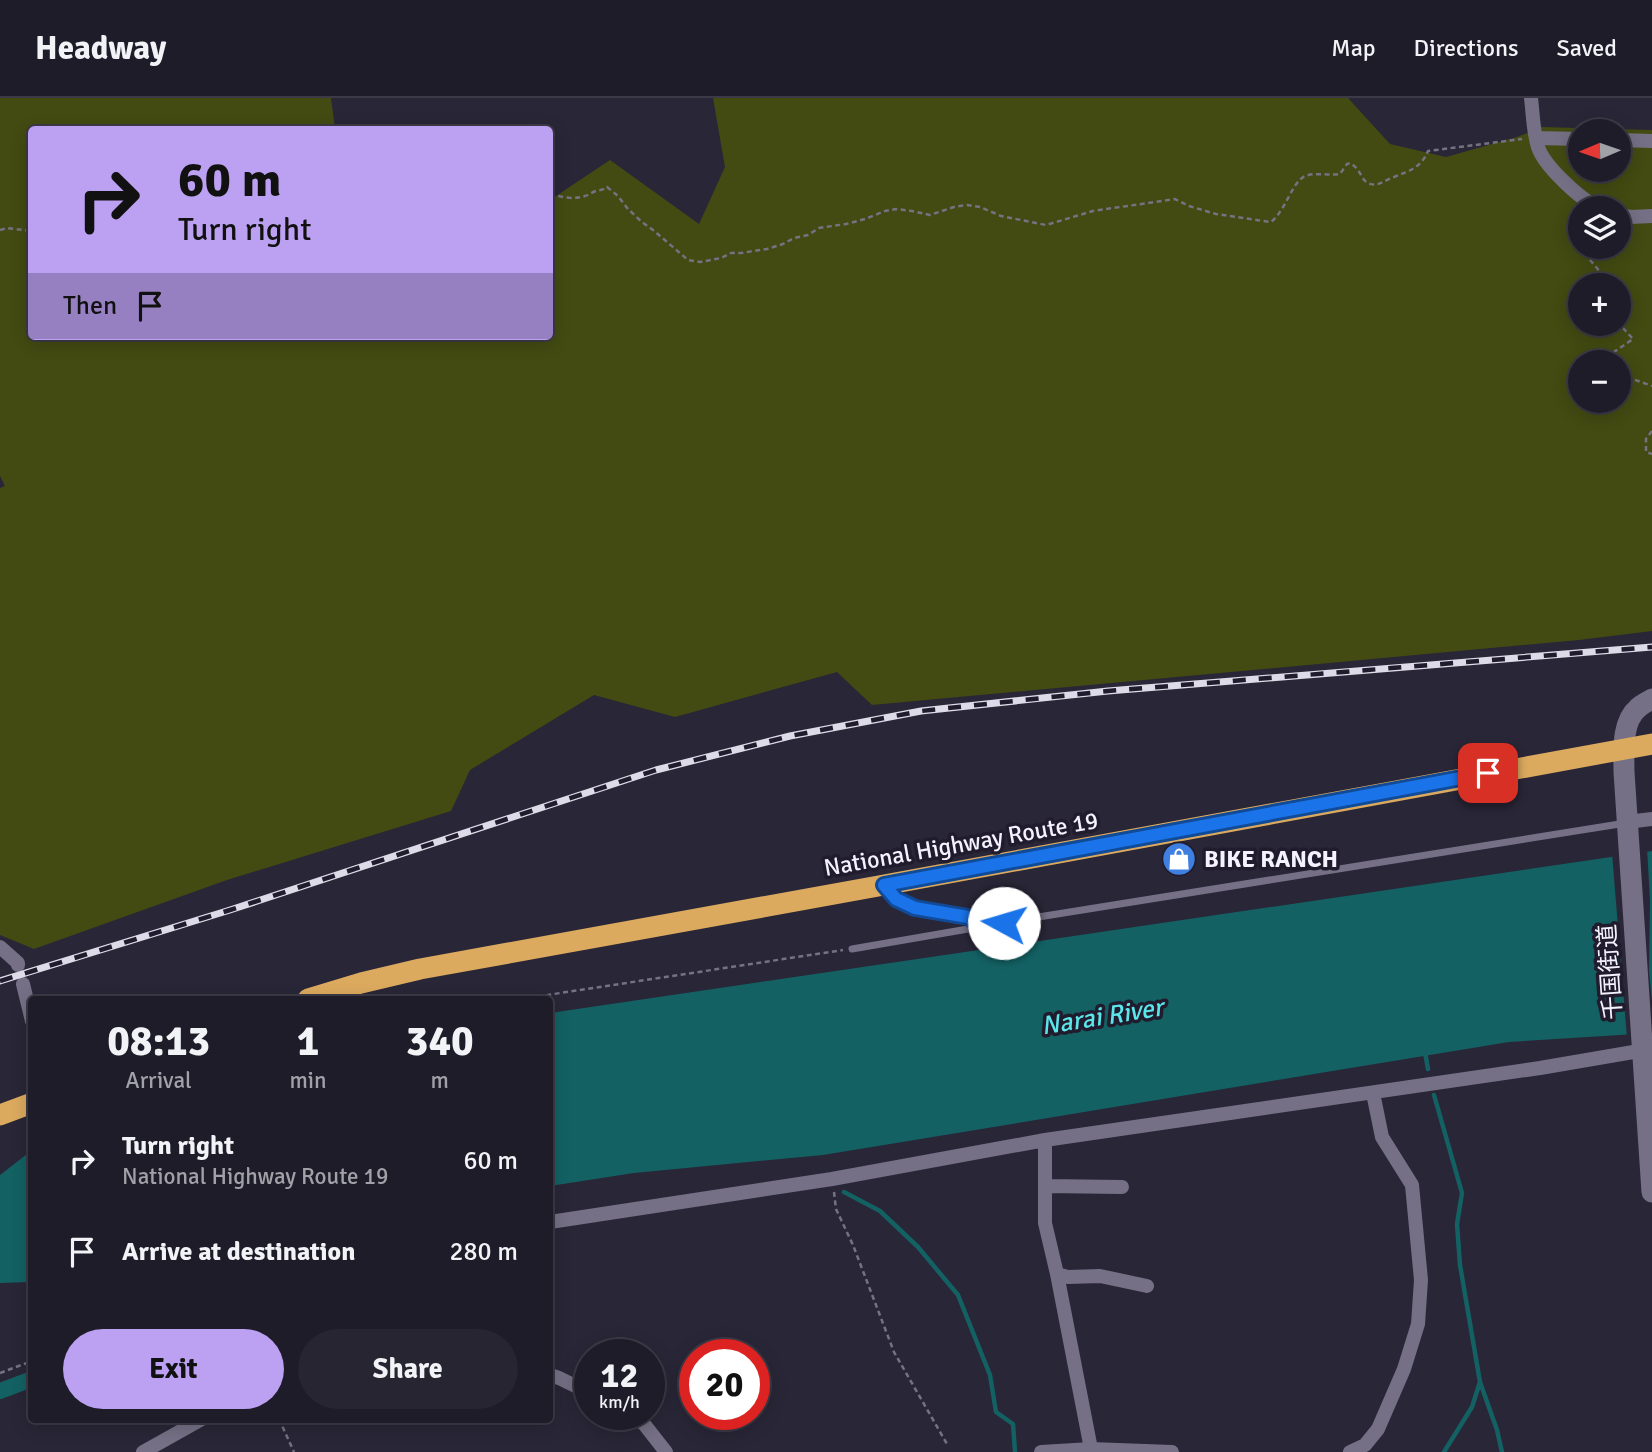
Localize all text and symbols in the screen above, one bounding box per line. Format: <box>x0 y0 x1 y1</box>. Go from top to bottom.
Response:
text: Headway <box>35 28 166 69</box>
text: Map <box>1331 33 1376 63</box>
text: Directions <box>1414 33 1519 63</box>
text: Saved <box>1557 33 1617 63</box>
north arrow <box>1568 119 1631 182</box>
map controls <box>1568 119 1631 413</box>
text: 60 m <box>178 150 281 210</box>
icon: right <box>63 154 154 245</box>
button: layers <box>1568 196 1631 259</box>
text: Turn right <box>178 210 311 249</box>
button: + <box>1568 273 1631 336</box>
icon: arrive <box>131 287 169 325</box>
text: Then <box>63 290 117 322</box>
button: − <box>1568 350 1631 413</box>
pin <box>1458 743 1518 803</box>
icon: arrive <box>1469 754 1507 792</box>
street label: National Highway Route 19 <box>821 805 1101 883</box>
shop icon: BIKE RANCH <box>1160 840 1198 878</box>
place label: BIKE RANCH <box>1204 844 1338 874</box>
position arrow <box>967 886 1041 960</box>
street label: 千国街道 <box>1592 923 1628 1021</box>
water label: Narai River <box>1039 991 1169 1042</box>
text: 08:13 <box>107 1016 210 1067</box>
text: 1 <box>297 1016 319 1067</box>
text: 340 <box>406 1016 474 1067</box>
text: Arrival <box>126 1066 192 1095</box>
text: min <box>289 1066 327 1095</box>
text: m <box>431 1066 449 1095</box>
text: Turn right <box>122 1130 234 1162</box>
icon: right <box>63 1142 101 1180</box>
text: 60 m <box>463 1145 518 1177</box>
text: National Highway Route 19 <box>122 1162 388 1191</box>
icon: arrive <box>63 1233 101 1271</box>
text: Arrive at destination <box>122 1236 355 1268</box>
text: 280 m <box>449 1236 518 1268</box>
button: Exit <box>63 1329 284 1409</box>
button: Share <box>298 1329 518 1409</box>
speed limit sign: 20 <box>679 1339 770 1430</box>
text: 12 <box>601 1354 638 1397</box>
text: km/h <box>599 1391 640 1413</box>

